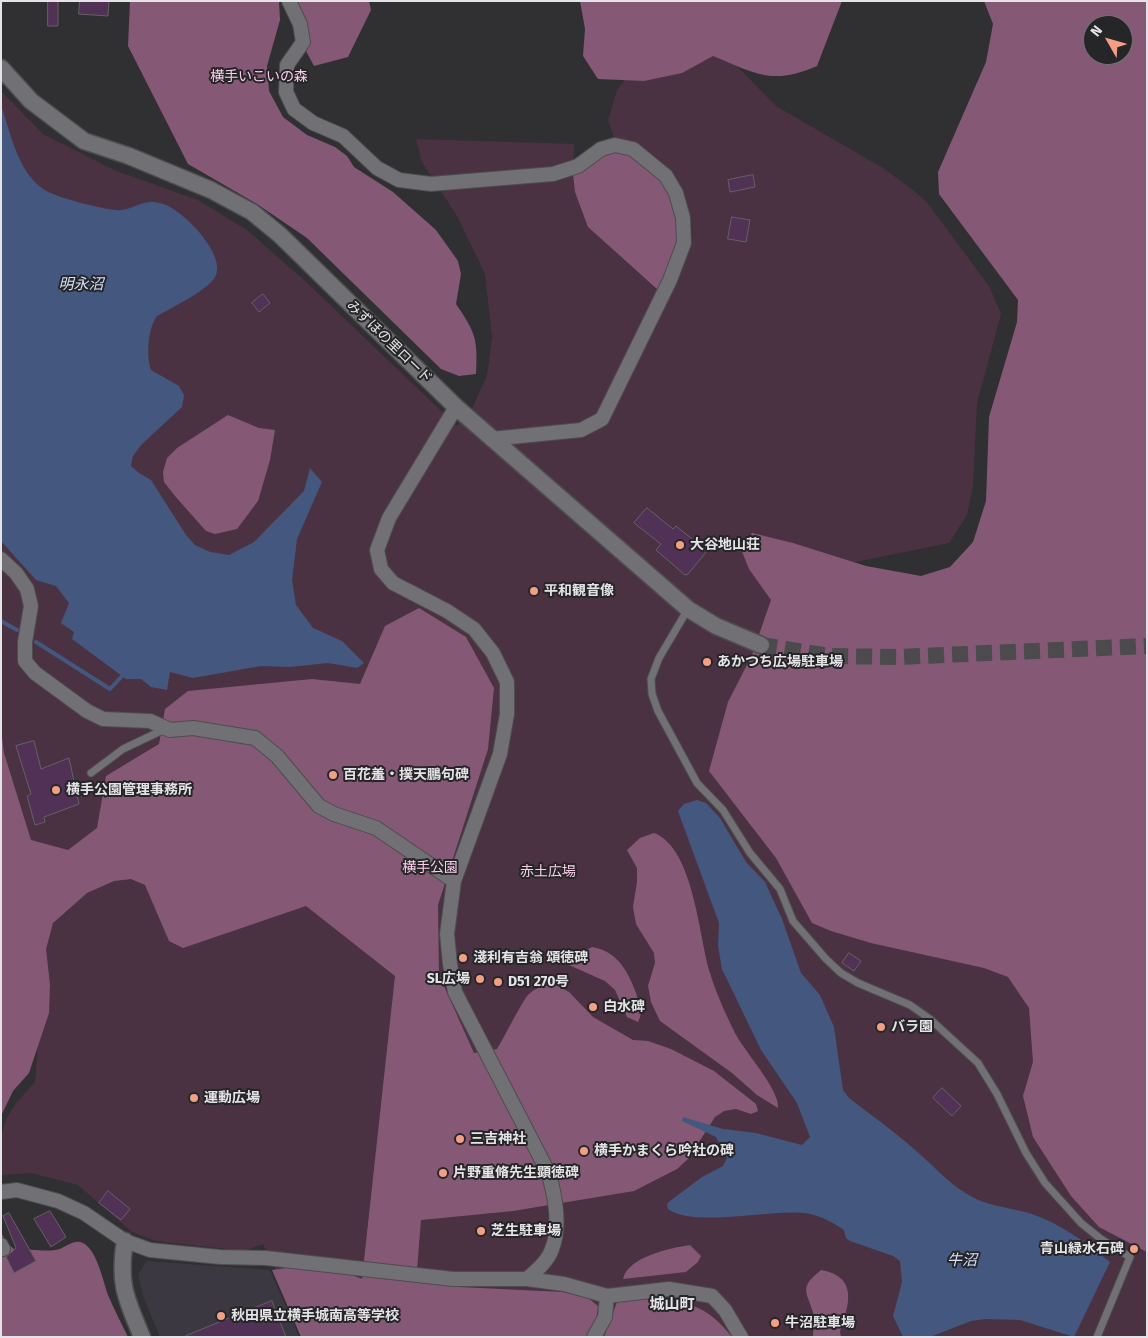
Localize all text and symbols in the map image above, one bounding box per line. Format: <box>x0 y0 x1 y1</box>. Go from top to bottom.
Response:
north arrow <box>1083 15 1133 65</box>
text: N <box>1087 22 1106 40</box>
park label: 横手いこいの森 <box>210 69 308 85</box>
water label: 明永沼 <box>59 276 103 294</box>
street label: みずほの里ロード <box>343 297 435 387</box>
place label: 大谷地山荘 <box>690 537 760 553</box>
marker: 大谷地山荘 <box>674 539 686 551</box>
place label: 平和観音像 <box>544 583 614 599</box>
marker: 平和観音像 <box>528 585 540 597</box>
place label: あかつち広場駐車場 <box>717 654 843 670</box>
marker: あかつち広場駐車場 <box>701 656 713 668</box>
place label: 百花羞・撲天鵬句碑 <box>343 767 469 783</box>
marker: 百花羞・撲天鵬句碑 <box>327 769 339 781</box>
place label: 横手公園管理事務所 <box>66 782 192 798</box>
marker: 横手公園管理事務所 <box>50 784 62 796</box>
park label: 横手公園 <box>402 860 458 876</box>
park label: 赤土広場 <box>520 864 576 880</box>
place label: 淺利有吉翁 頌徳碑 <box>473 950 588 966</box>
marker: 淺利有吉翁 頌徳碑 <box>457 952 469 964</box>
place label: SL広場 <box>427 971 470 987</box>
marker: SL広場 <box>474 973 486 985</box>
place label: D51 270号 <box>508 974 569 990</box>
marker: D51 270号 <box>492 976 504 988</box>
place label: 白水碑 <box>603 999 645 1015</box>
marker: 白水碑 <box>587 1001 599 1013</box>
place label: バラ園 <box>891 1019 933 1035</box>
marker: バラ園 <box>875 1021 887 1033</box>
place label: 運動広場 <box>204 1090 260 1106</box>
marker: 運動広場 <box>188 1092 200 1104</box>
place label: 三吉神社 <box>470 1131 526 1147</box>
marker: 三吉神社 <box>454 1133 466 1145</box>
place label: 横手かまくら吟社の碑 <box>594 1143 734 1159</box>
marker: 横手かまくら吟社の碑 <box>578 1145 590 1157</box>
place label: 片野重脩先生顕徳碑 <box>453 1165 579 1181</box>
marker: 片野重脩先生顕徳碑 <box>437 1167 449 1179</box>
place label: 芝生駐車場 <box>491 1223 561 1239</box>
marker: 芝生駐車場 <box>475 1225 487 1237</box>
place label: 青山緑水石碑 <box>1040 1241 1124 1257</box>
marker: 青山緑水石碑 <box>1128 1243 1140 1255</box>
water label: 牛沼 <box>947 1252 977 1270</box>
district label: 城山町 <box>650 1296 694 1314</box>
place label: 秋田県立横手城南高等学校 <box>231 1308 399 1324</box>
marker: 秋田県立横手城南高等学校 <box>215 1310 227 1322</box>
place label: 牛沼駐車場 <box>785 1315 855 1331</box>
marker: 牛沼駐車場 <box>769 1317 781 1329</box>

